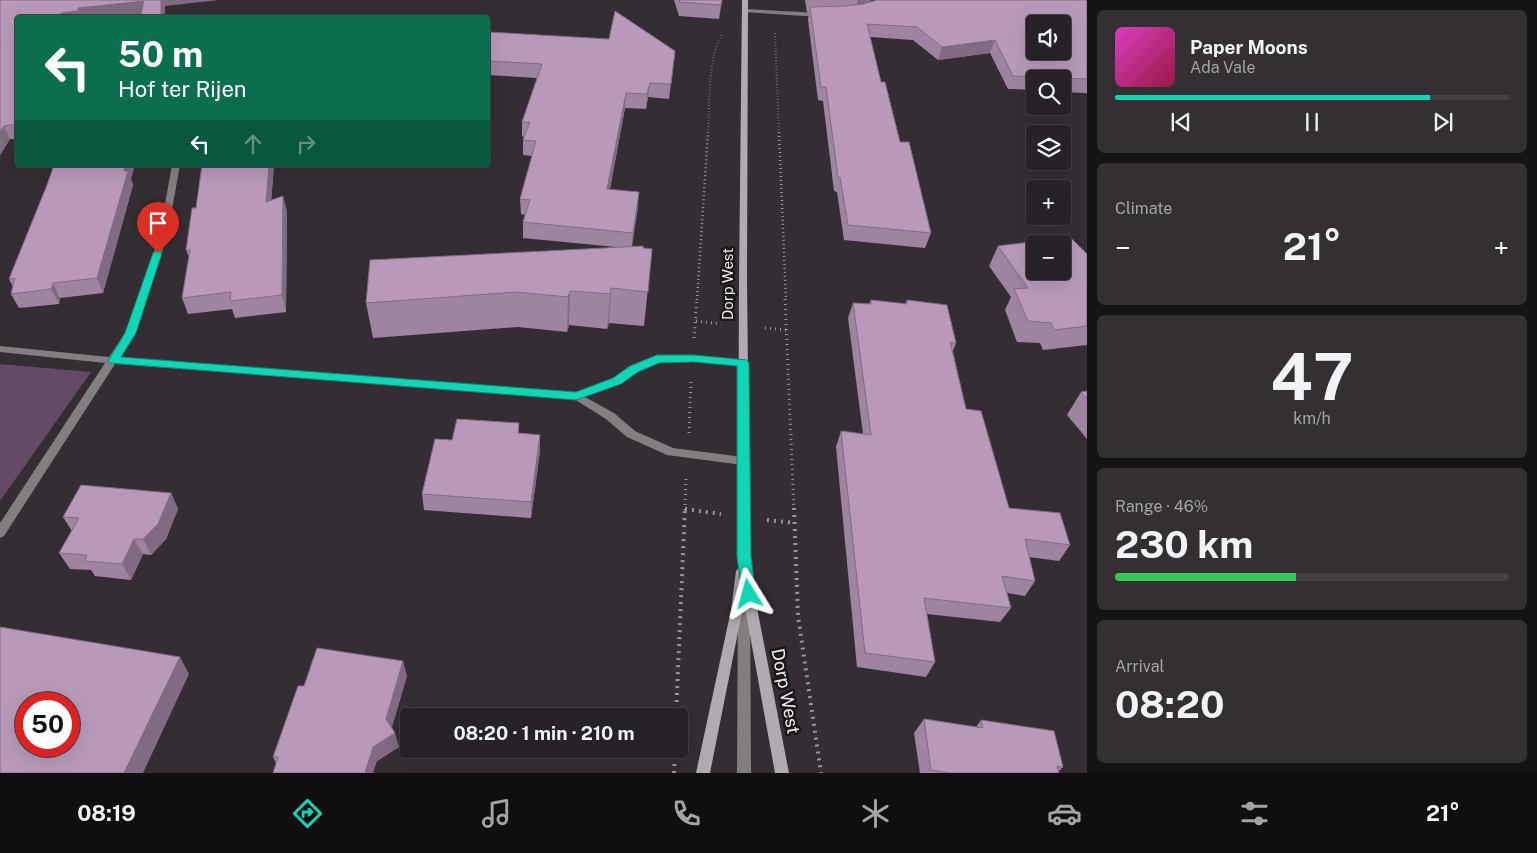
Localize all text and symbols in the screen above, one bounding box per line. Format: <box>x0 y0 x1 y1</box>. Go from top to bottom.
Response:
map controls <box>1026 15 1071 280</box>
button: sound <box>1026 15 1071 60</box>
text: 50 m <box>118 34 203 75</box>
icon: left <box>35 35 100 100</box>
text: Paper Moons <box>1190 36 1308 58</box>
text: Ada Vale <box>1190 58 1255 77</box>
button: search <box>1026 70 1071 115</box>
text: Hof ter Rijen <box>118 76 247 102</box>
icon: previous <box>1167 108 1195 136</box>
icon: pause <box>1298 108 1326 136</box>
icon: next <box>1429 108 1457 136</box>
button: layers <box>1026 125 1071 170</box>
icon: left <box>186 130 214 158</box>
icon: ahead <box>239 130 267 158</box>
icon: right <box>292 130 320 158</box>
button: + <box>1026 180 1071 225</box>
text: Climate <box>1115 199 1172 218</box>
pin <box>137 202 179 253</box>
icon: arrive <box>144 209 172 237</box>
text: 21° <box>1283 224 1341 269</box>
text: − <box>1115 231 1131 264</box>
text: + <box>1493 231 1509 264</box>
button: − <box>1026 235 1071 280</box>
street label: Dorp West <box>719 248 736 320</box>
text: 47 <box>1270 338 1354 415</box>
text: km/h <box>1293 409 1331 428</box>
text: Range · 46% <box>1115 497 1208 516</box>
text: 230 km <box>1115 522 1253 567</box>
position arrow <box>722 567 774 619</box>
street label: Dorp West <box>767 646 805 736</box>
text: Arrival <box>1115 657 1164 676</box>
text: 08:20 <box>1115 682 1225 727</box>
speed limit sign: 50 <box>15 692 80 757</box>
text: 08:20 · 1 min · 210 m <box>453 722 635 744</box>
icon: directions <box>290 796 325 831</box>
icon: music <box>479 796 514 831</box>
icon: phone <box>669 796 704 831</box>
icon: climate <box>858 796 893 831</box>
icon: car <box>1047 796 1082 831</box>
icon: filters <box>1237 796 1272 831</box>
text: 08:19 <box>77 800 136 826</box>
text: 21° <box>1426 800 1460 826</box>

